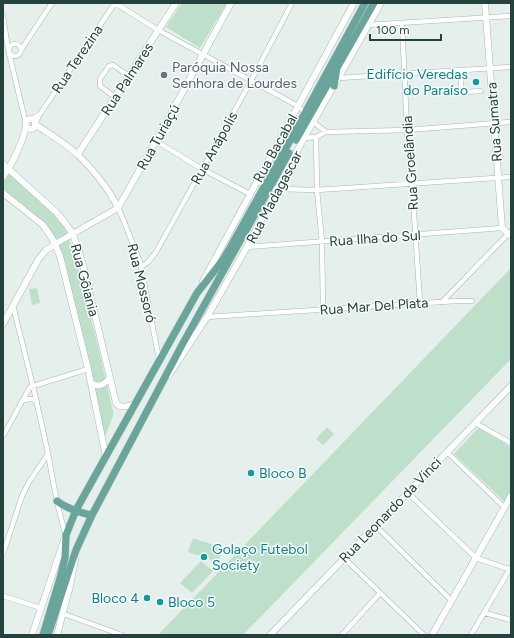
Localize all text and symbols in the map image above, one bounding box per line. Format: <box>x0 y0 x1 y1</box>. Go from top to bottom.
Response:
scale bar <box>370 16 441 42</box>
street label: Rua Terezina <box>48 22 107 97</box>
text: 100 m <box>376 23 410 37</box>
street label: Rua Palmares <box>98 40 157 119</box>
place label: Paróquia Nossa Senhora de Lourdes <box>172 59 297 92</box>
place label: Edifício Veredas do Paraíso <box>366 66 468 99</box>
marker: Paróquia Nossa Senhora de Lourdes <box>159 70 169 80</box>
marker: Edifício Veredas do Paraíso <box>471 77 481 87</box>
street label: Rua Sumatra <box>483 82 506 162</box>
street label: Rua Turiaçú <box>133 101 183 173</box>
street label: Rua Anápolis <box>187 109 241 188</box>
street label: Rua Bacabal <box>250 111 301 186</box>
street label: Rua Groelândia <box>399 115 422 211</box>
street label: Rua Madagascar <box>243 148 306 247</box>
street label: Rua Ilha do Sul <box>329 227 421 250</box>
street label: Rua Gôiania <box>67 242 102 318</box>
street label: Rua Mossoró <box>123 242 160 325</box>
street label: Rua Mar Del Plata <box>319 294 429 319</box>
street label: Rua Leonardo da Vinci <box>336 454 445 567</box>
place label: Bloco B <box>259 465 306 482</box>
marker: Bloco B <box>246 468 256 478</box>
place label: Golaço Futebol Society <box>212 541 308 574</box>
marker: Golaço Futebol Society <box>199 552 209 562</box>
place label: Bloco 4 <box>91 590 139 607</box>
marker: Bloco 4 <box>142 593 152 603</box>
place label: Bloco 5 <box>168 594 215 611</box>
marker: Bloco 5 <box>155 597 165 607</box>

